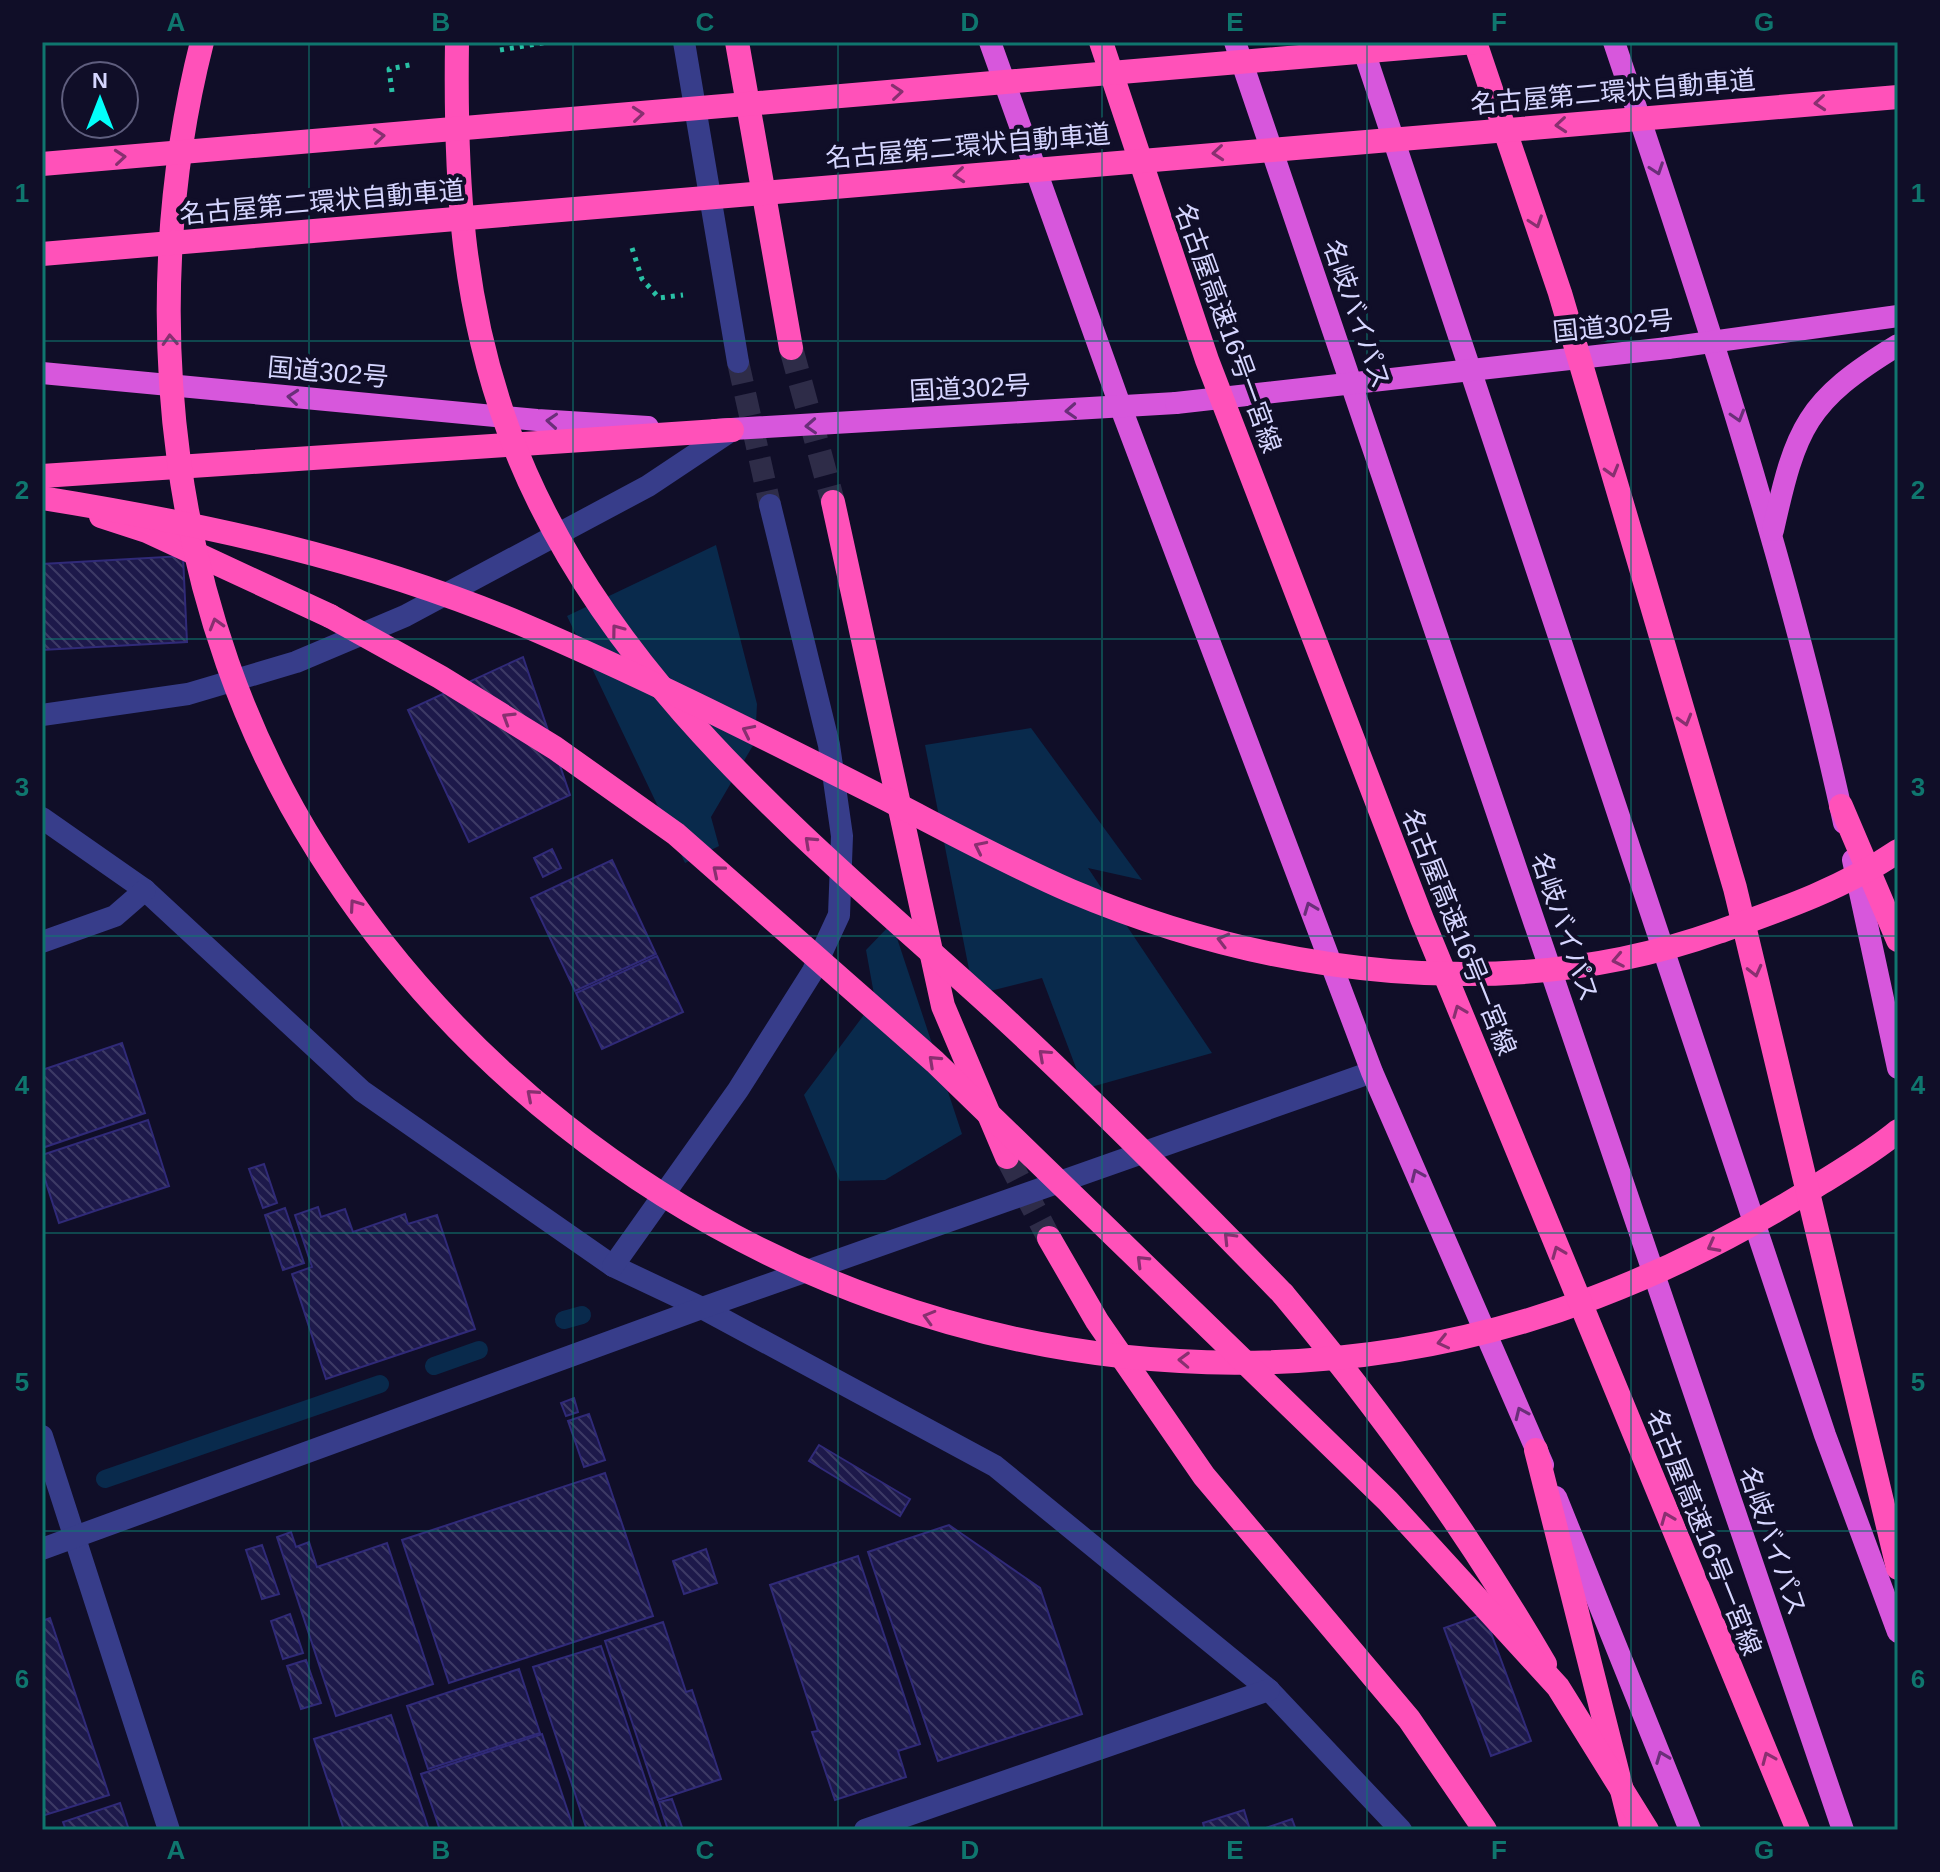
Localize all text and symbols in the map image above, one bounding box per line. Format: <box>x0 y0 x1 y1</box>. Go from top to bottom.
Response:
text: A <box>167 7 186 37</box>
text: B <box>432 7 450 37</box>
text: C <box>696 7 715 37</box>
text: D <box>961 7 979 37</box>
text: E <box>1226 7 1244 37</box>
text: F <box>1491 7 1507 37</box>
text: G <box>1754 7 1774 37</box>
north arrow <box>60 60 140 140</box>
street label: 名古屋第二環状自動車道 <box>1469 65 1757 119</box>
text: N <box>92 68 108 93</box>
one-way arrow <box>891 84 904 101</box>
one-way arrow <box>1813 95 1826 112</box>
one-way arrow <box>632 106 645 123</box>
one-way arrow <box>1554 116 1567 133</box>
street label: 名古屋第二環状自動車道 <box>824 119 1112 173</box>
one-way arrow <box>373 127 386 144</box>
one-way arrow <box>1211 144 1224 161</box>
one-way arrow <box>114 149 127 166</box>
one-way arrow <box>1647 161 1663 175</box>
one-way arrow <box>952 166 965 183</box>
street label: 名古屋第二環状自動車道 <box>178 175 466 229</box>
text: 1 <box>15 178 29 208</box>
text: 1 <box>1911 178 1925 208</box>
street label: 名古屋高速16号一宮線 <box>1169 199 1287 457</box>
one-way arrow <box>1526 214 1542 228</box>
street label: 名岐バイパス <box>1318 236 1396 392</box>
street label: 国道302号 <box>1551 305 1675 347</box>
one-way arrow <box>162 333 179 346</box>
street label: 国道302号 <box>266 352 390 392</box>
street label: 国道302号 <box>909 370 1031 406</box>
one-way arrow <box>286 389 299 406</box>
one-way arrow <box>1064 402 1077 419</box>
one-way arrow <box>1729 409 1745 422</box>
one-way arrow <box>545 413 558 430</box>
one-way arrow <box>804 417 817 434</box>
one-way arrow <box>1603 463 1619 477</box>
text: 2 <box>15 475 29 505</box>
text: 2 <box>1911 475 1925 505</box>
one-way arrow <box>208 617 225 631</box>
one-way arrow <box>612 624 627 639</box>
one-way arrow <box>502 713 517 728</box>
one-way arrow <box>1676 713 1692 726</box>
one-way arrow <box>741 725 756 741</box>
text: 3 <box>15 772 29 802</box>
text: 3 <box>1911 772 1925 802</box>
street label: 名古屋高速16号一宮線 <box>1396 804 1522 1060</box>
one-way arrow <box>805 838 820 852</box>
one-way arrow <box>974 841 989 857</box>
street label: 名岐バイパス <box>1526 849 1604 1005</box>
one-way arrow <box>713 866 727 880</box>
one-way arrow <box>350 900 365 914</box>
one-way arrow <box>1303 901 1320 915</box>
one-way arrow <box>1216 932 1230 949</box>
one-way arrow <box>1612 951 1625 968</box>
one-way arrow <box>1745 963 1762 977</box>
one-way arrow <box>1453 1005 1469 1019</box>
one-way arrow <box>1039 1050 1053 1065</box>
one-way arrow <box>928 1057 943 1071</box>
text: 4 <box>15 1070 30 1100</box>
text: 4 <box>1911 1070 1926 1100</box>
one-way arrow <box>526 1090 541 1105</box>
one-way arrow <box>1411 1169 1427 1183</box>
one-way arrow <box>1224 1233 1238 1247</box>
one-way arrow <box>1707 1236 1721 1251</box>
one-way arrow <box>1551 1246 1568 1260</box>
one-way arrow <box>1137 1255 1151 1270</box>
one-way arrow <box>922 1309 936 1326</box>
one-way arrow <box>1436 1333 1450 1350</box>
one-way arrow <box>1177 1352 1190 1369</box>
text: 5 <box>15 1367 29 1397</box>
text: 5 <box>1911 1367 1925 1397</box>
street label: 名古屋高速16号一宮線 <box>1641 1404 1767 1660</box>
one-way arrow <box>1514 1407 1530 1421</box>
street label: 名岐バイパス <box>1734 1463 1812 1619</box>
one-way arrow <box>1661 1512 1677 1526</box>
text: 6 <box>15 1664 29 1694</box>
text: 6 <box>1911 1664 1925 1694</box>
one-way arrow <box>1655 1751 1672 1765</box>
one-way arrow <box>1761 1752 1777 1766</box>
text: A <box>167 1835 186 1865</box>
text: B <box>432 1835 450 1865</box>
text: C <box>696 1835 715 1865</box>
text: D <box>961 1835 979 1865</box>
text: E <box>1226 1835 1244 1865</box>
text: F <box>1491 1835 1507 1865</box>
text: G <box>1754 1835 1774 1865</box>

